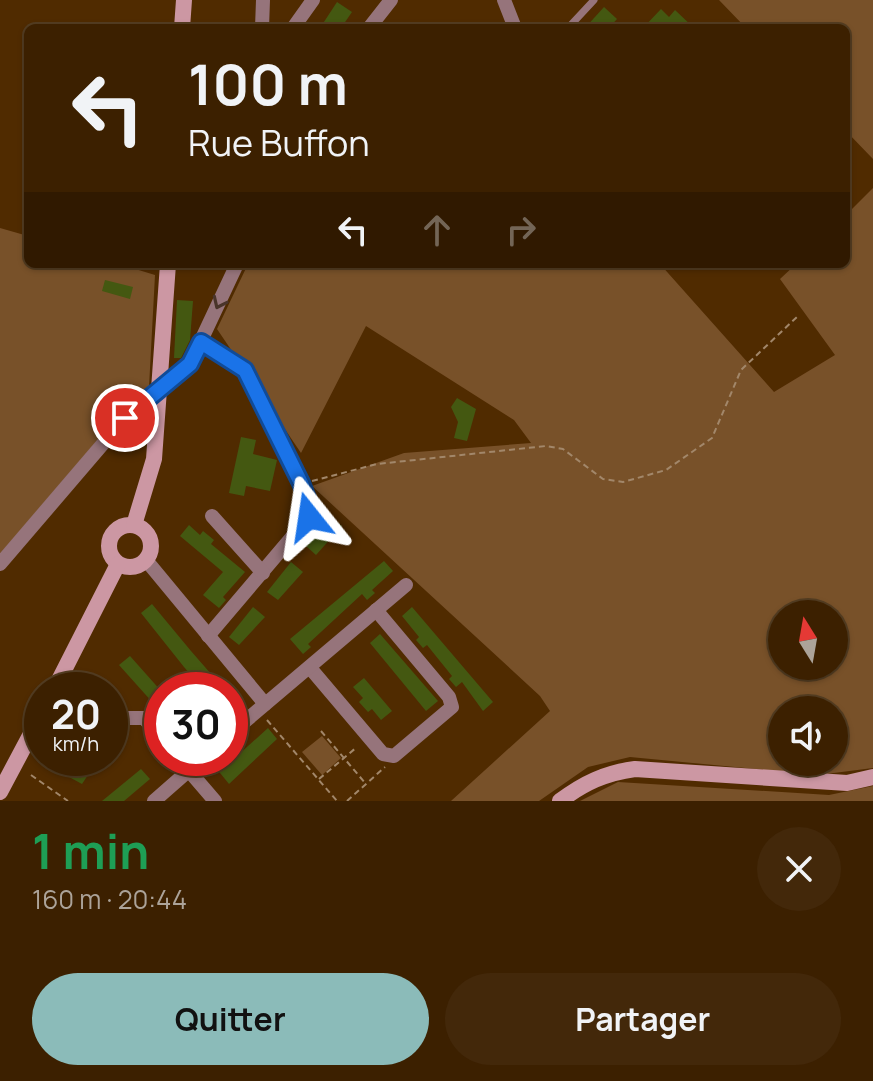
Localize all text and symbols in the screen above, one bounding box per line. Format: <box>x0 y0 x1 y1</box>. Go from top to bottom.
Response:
text: 100 m <box>188 45 348 122</box>
icon: left <box>56 56 160 160</box>
text: Rue Buffon <box>188 118 370 167</box>
icon: left <box>331 208 375 252</box>
icon: ahead <box>415 208 459 252</box>
icon: right <box>499 208 543 252</box>
one-way arrow <box>213 295 229 309</box>
pin <box>91 384 159 452</box>
icon: arrive <box>103 396 147 440</box>
position arrow <box>267 475 351 559</box>
north arrow <box>768 600 848 680</box>
map controls <box>768 600 848 776</box>
speed limit sign: 30 <box>144 672 248 776</box>
text: 20 <box>51 686 101 741</box>
button: sound <box>768 696 848 776</box>
text: km/h <box>53 730 99 757</box>
text: 1 min <box>32 818 149 883</box>
button: close <box>757 827 841 911</box>
text: 160 m · 20:44 <box>32 881 187 917</box>
button: Quitter <box>32 973 429 1065</box>
button: Partager <box>445 973 841 1065</box>

